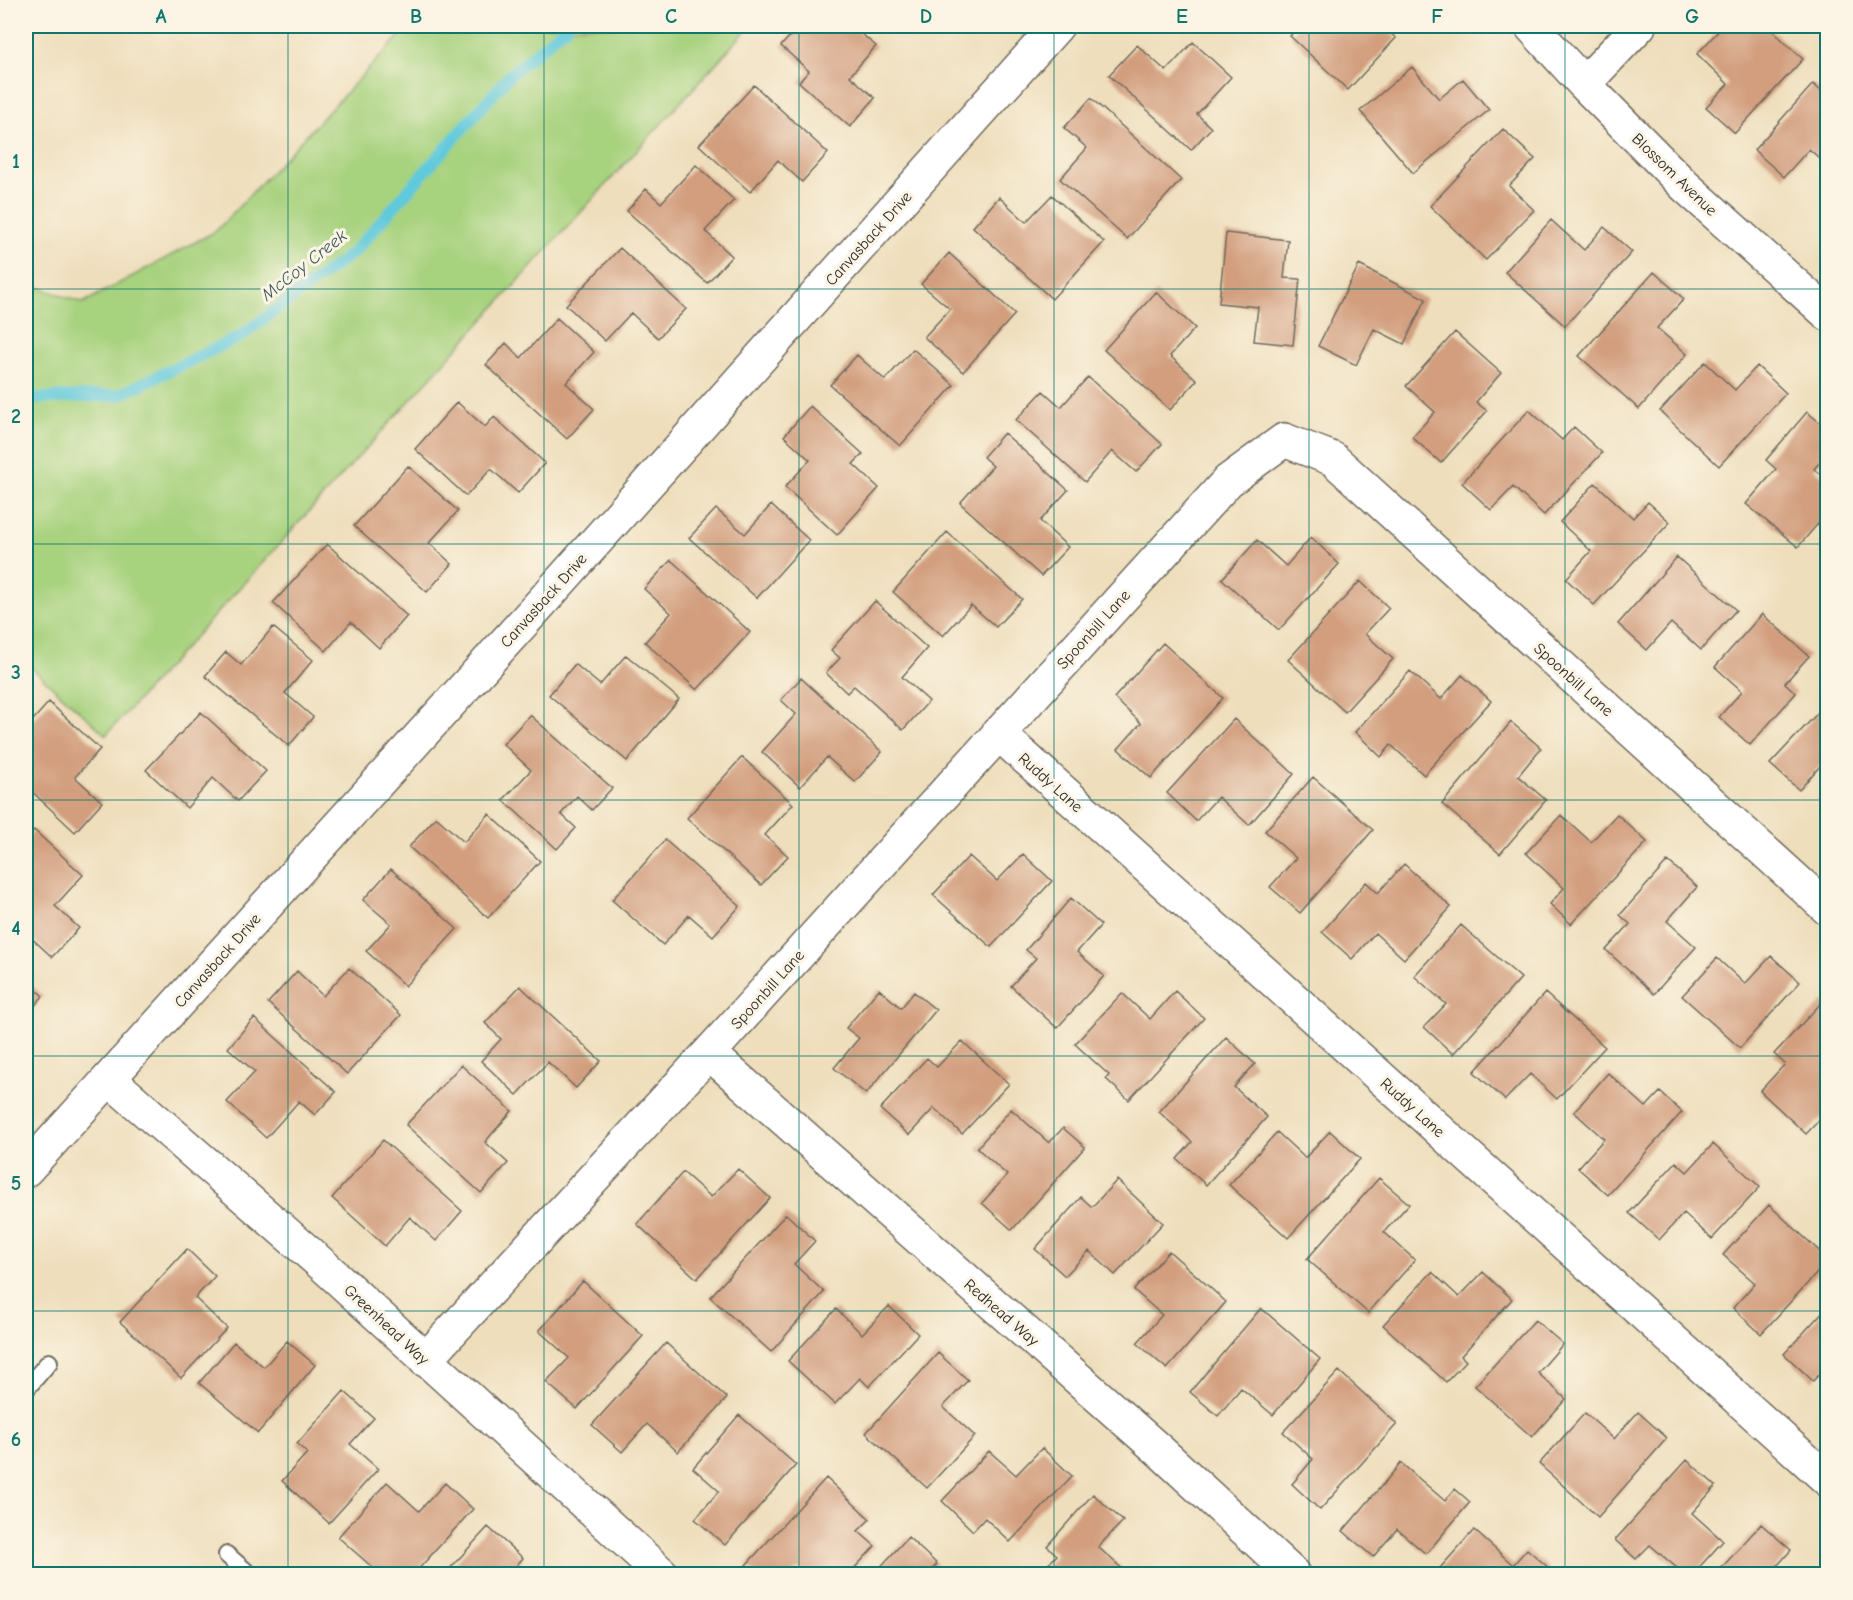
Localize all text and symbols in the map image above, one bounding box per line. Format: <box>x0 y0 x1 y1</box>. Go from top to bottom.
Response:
text: A <box>155 5 167 28</box>
text: B <box>410 5 422 28</box>
text: C <box>665 5 677 28</box>
text: D <box>920 5 932 28</box>
text: E <box>1176 5 1188 28</box>
text: F <box>1431 5 1443 28</box>
text: G <box>1685 5 1699 28</box>
street label: Blossom Avenue <box>1628 130 1720 220</box>
text: 1 <box>12 150 20 173</box>
street label: Canvasback Drive <box>822 188 916 289</box>
water label: McCoy Creek <box>256 225 352 306</box>
text: 2 <box>11 405 21 428</box>
street label: Canvasback Drive <box>497 550 591 651</box>
street label: Spoonbill Lane <box>1053 586 1134 673</box>
street label: Spoonbill Lane <box>1530 639 1617 720</box>
text: 3 <box>11 661 21 684</box>
street label: Ruddy Lane <box>1015 749 1086 816</box>
street label: Canvasback Drive <box>171 910 265 1011</box>
text: 4 <box>11 917 21 940</box>
street label: Spoonbill Lane <box>727 946 808 1033</box>
street label: Ruddy Lane <box>1377 1074 1448 1141</box>
text: 5 <box>11 1172 21 1195</box>
street label: Redhead Way <box>960 1276 1043 1351</box>
street label: Greenhead Way <box>340 1281 433 1369</box>
text: 6 <box>11 1428 21 1451</box>

